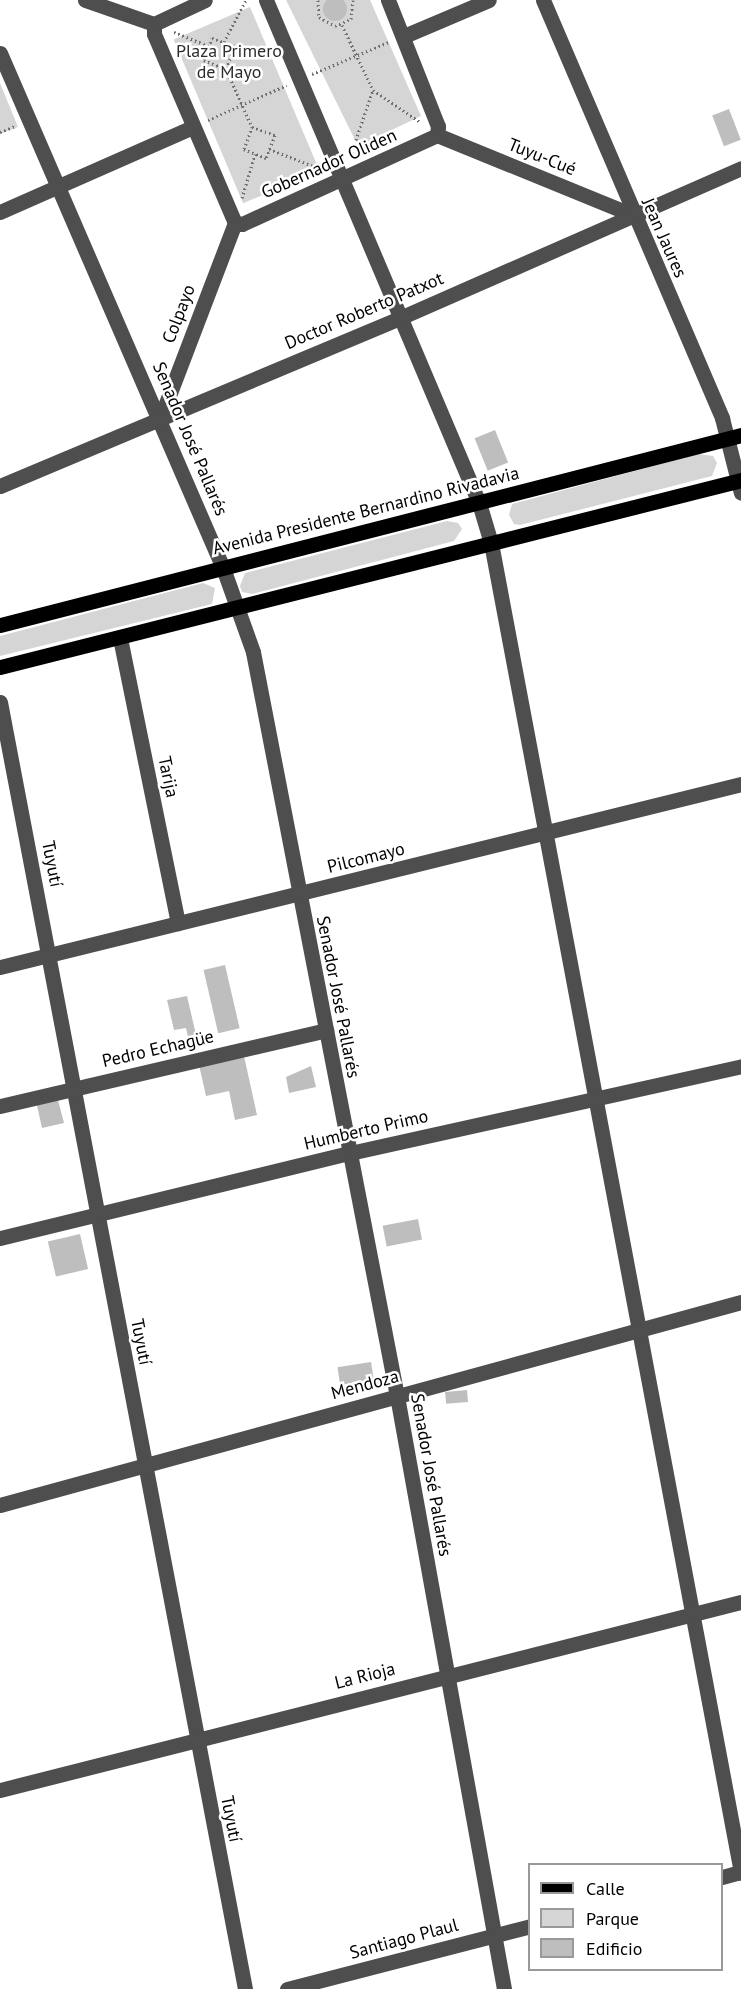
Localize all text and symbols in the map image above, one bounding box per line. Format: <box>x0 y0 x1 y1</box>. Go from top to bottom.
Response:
park label: Plaza Primero de Mayo <box>176 41 282 84</box>
street label: Gobernador Oliden <box>258 124 400 204</box>
street label: Tuyu-Cué <box>505 134 579 180</box>
street label: Jean Jaures <box>637 195 691 281</box>
street label: Doctor Roberto Patxot <box>281 268 447 354</box>
street label: Colpayo <box>158 282 200 346</box>
street label: Senador José Pallarés <box>148 359 232 519</box>
street label: Avenida Presidente Bernardino Rivadavia <box>211 462 521 560</box>
street label: Tarija <box>153 754 183 800</box>
street label: Pilcomayo <box>325 838 407 878</box>
street label: Tuyutí <box>37 839 67 889</box>
street label: Senador José Pallarés <box>312 914 364 1080</box>
street label: Pedro Echagüe <box>100 1026 216 1072</box>
street label: Humberto Primo <box>302 1105 430 1155</box>
street label: Tuyutí <box>126 1317 156 1367</box>
street label: Mendoza <box>329 1366 401 1404</box>
street label: Senador José Pallarés <box>406 1392 456 1558</box>
street label: La Rioja <box>333 1658 397 1694</box>
street label: Tuyutí <box>216 1794 246 1844</box>
legend <box>528 1863 723 1971</box>
text: Calle <box>586 1877 625 1900</box>
text: Parque <box>586 1907 639 1930</box>
street label: Santiago Plaul <box>347 1914 461 1964</box>
text: Edificio <box>586 1937 642 1960</box>

